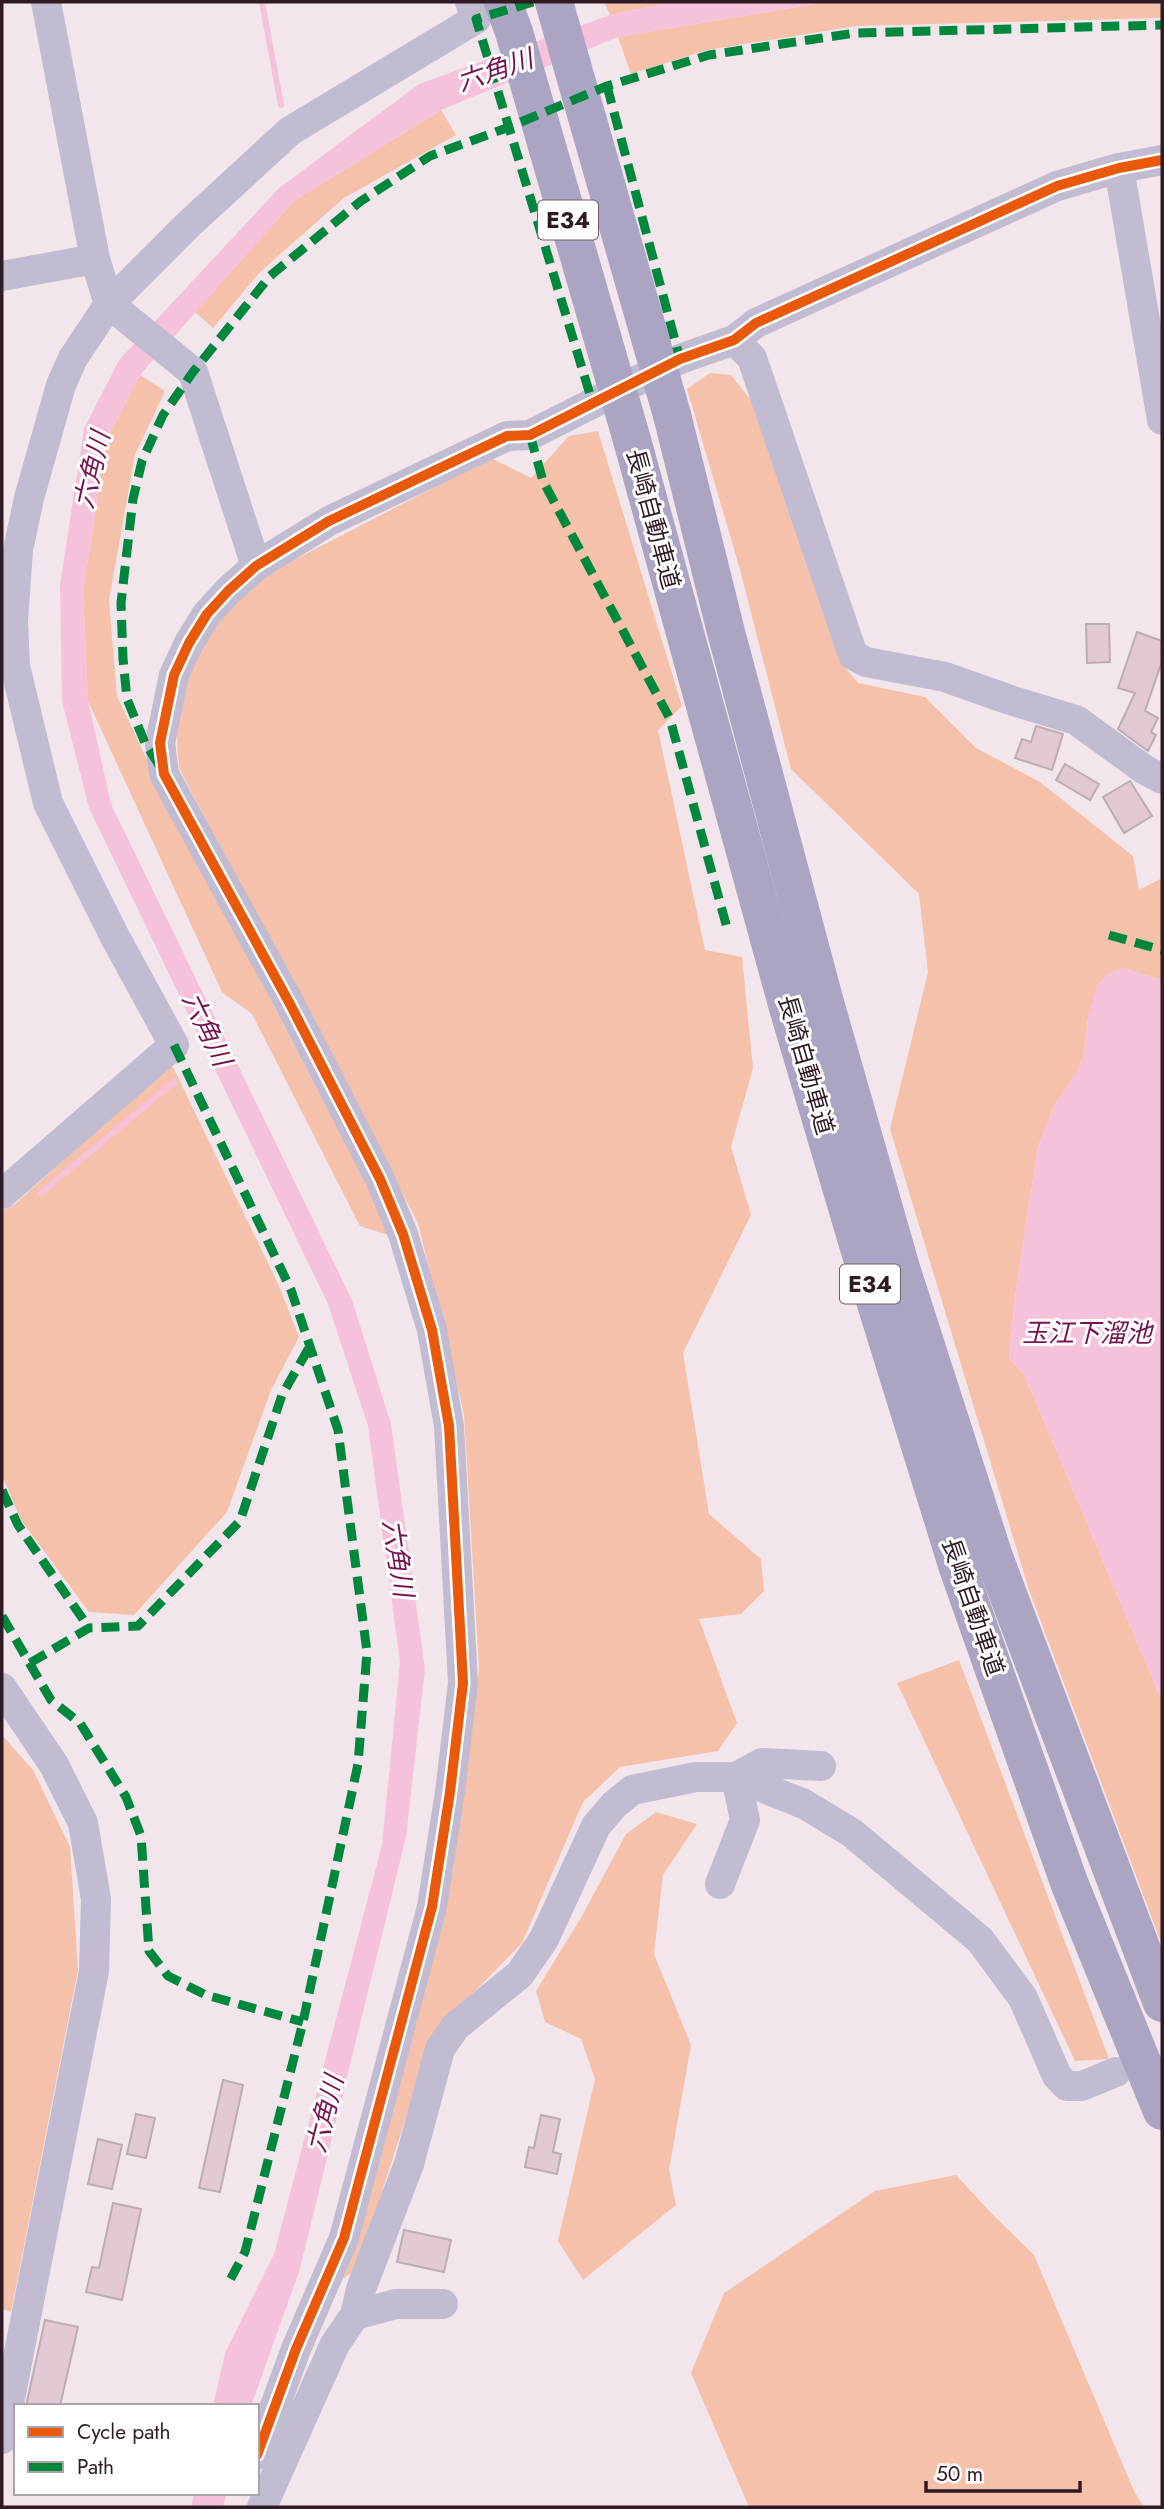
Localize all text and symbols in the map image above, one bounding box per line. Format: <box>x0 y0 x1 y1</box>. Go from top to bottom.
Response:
water label: 六角川 <box>452 38 541 101</box>
road number: E34 <box>538 200 598 240</box>
water label: 六角川 <box>65 425 120 512</box>
street label: 長崎自動車道 <box>618 445 689 593</box>
water label: 六角川 <box>173 986 242 1075</box>
street label: 長崎自動車道 <box>770 991 843 1139</box>
road number: E34 <box>840 1264 900 1303</box>
water label: 玉江下溜池 <box>1022 1314 1155 1352</box>
water label: 六角川 <box>373 1517 423 1602</box>
street label: 長崎自動車道 <box>933 1533 1013 1681</box>
water label: 六角川 <box>297 2069 354 2156</box>
legend <box>14 2404 259 2495</box>
text: Cycle path <box>77 2417 170 2447</box>
scale bar <box>926 2450 1080 2494</box>
text: Path <box>77 2452 114 2482</box>
text: 50 m <box>936 2459 983 2489</box>

